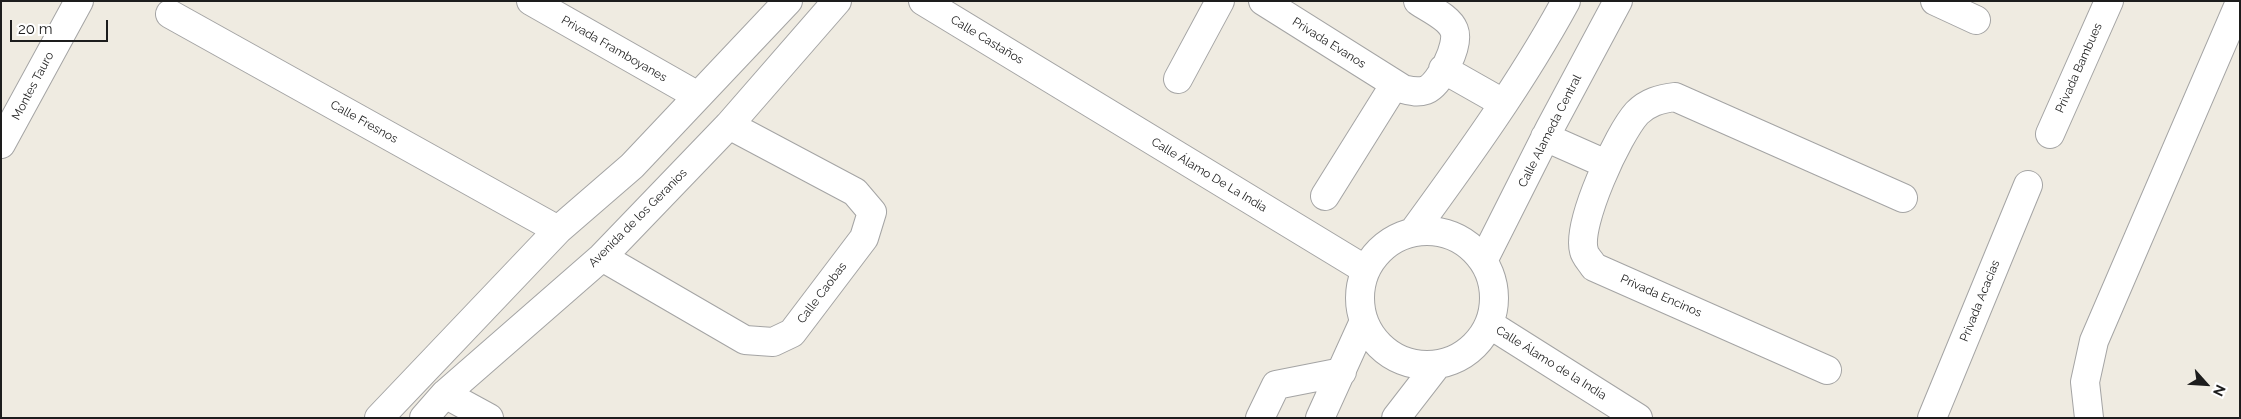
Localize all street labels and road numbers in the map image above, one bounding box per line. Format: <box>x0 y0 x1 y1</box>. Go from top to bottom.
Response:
street label: Privada Framboyanes <box>559 13 669 85</box>
street label: Calle Castaños <box>948 13 1026 67</box>
street label: Privada Evanos <box>1290 15 1368 71</box>
street label: Privada Bambues <box>2053 21 2105 115</box>
street label: Montes Tauro <box>9 49 57 123</box>
street label: Calle Alameda Central <box>1515 72 1585 190</box>
street label: Calle Fresnos <box>328 98 400 146</box>
street label: Calle Álamo De La India <box>1149 135 1269 215</box>
street label: Avenida de los Geranios <box>586 166 690 270</box>
street label: Privada Acacias <box>1957 258 2003 344</box>
street label: Calle Caobas <box>794 259 850 327</box>
street label: Privada Encinos <box>1618 272 1704 320</box>
street label: Calle Álamo de la India <box>1493 323 1609 403</box>

